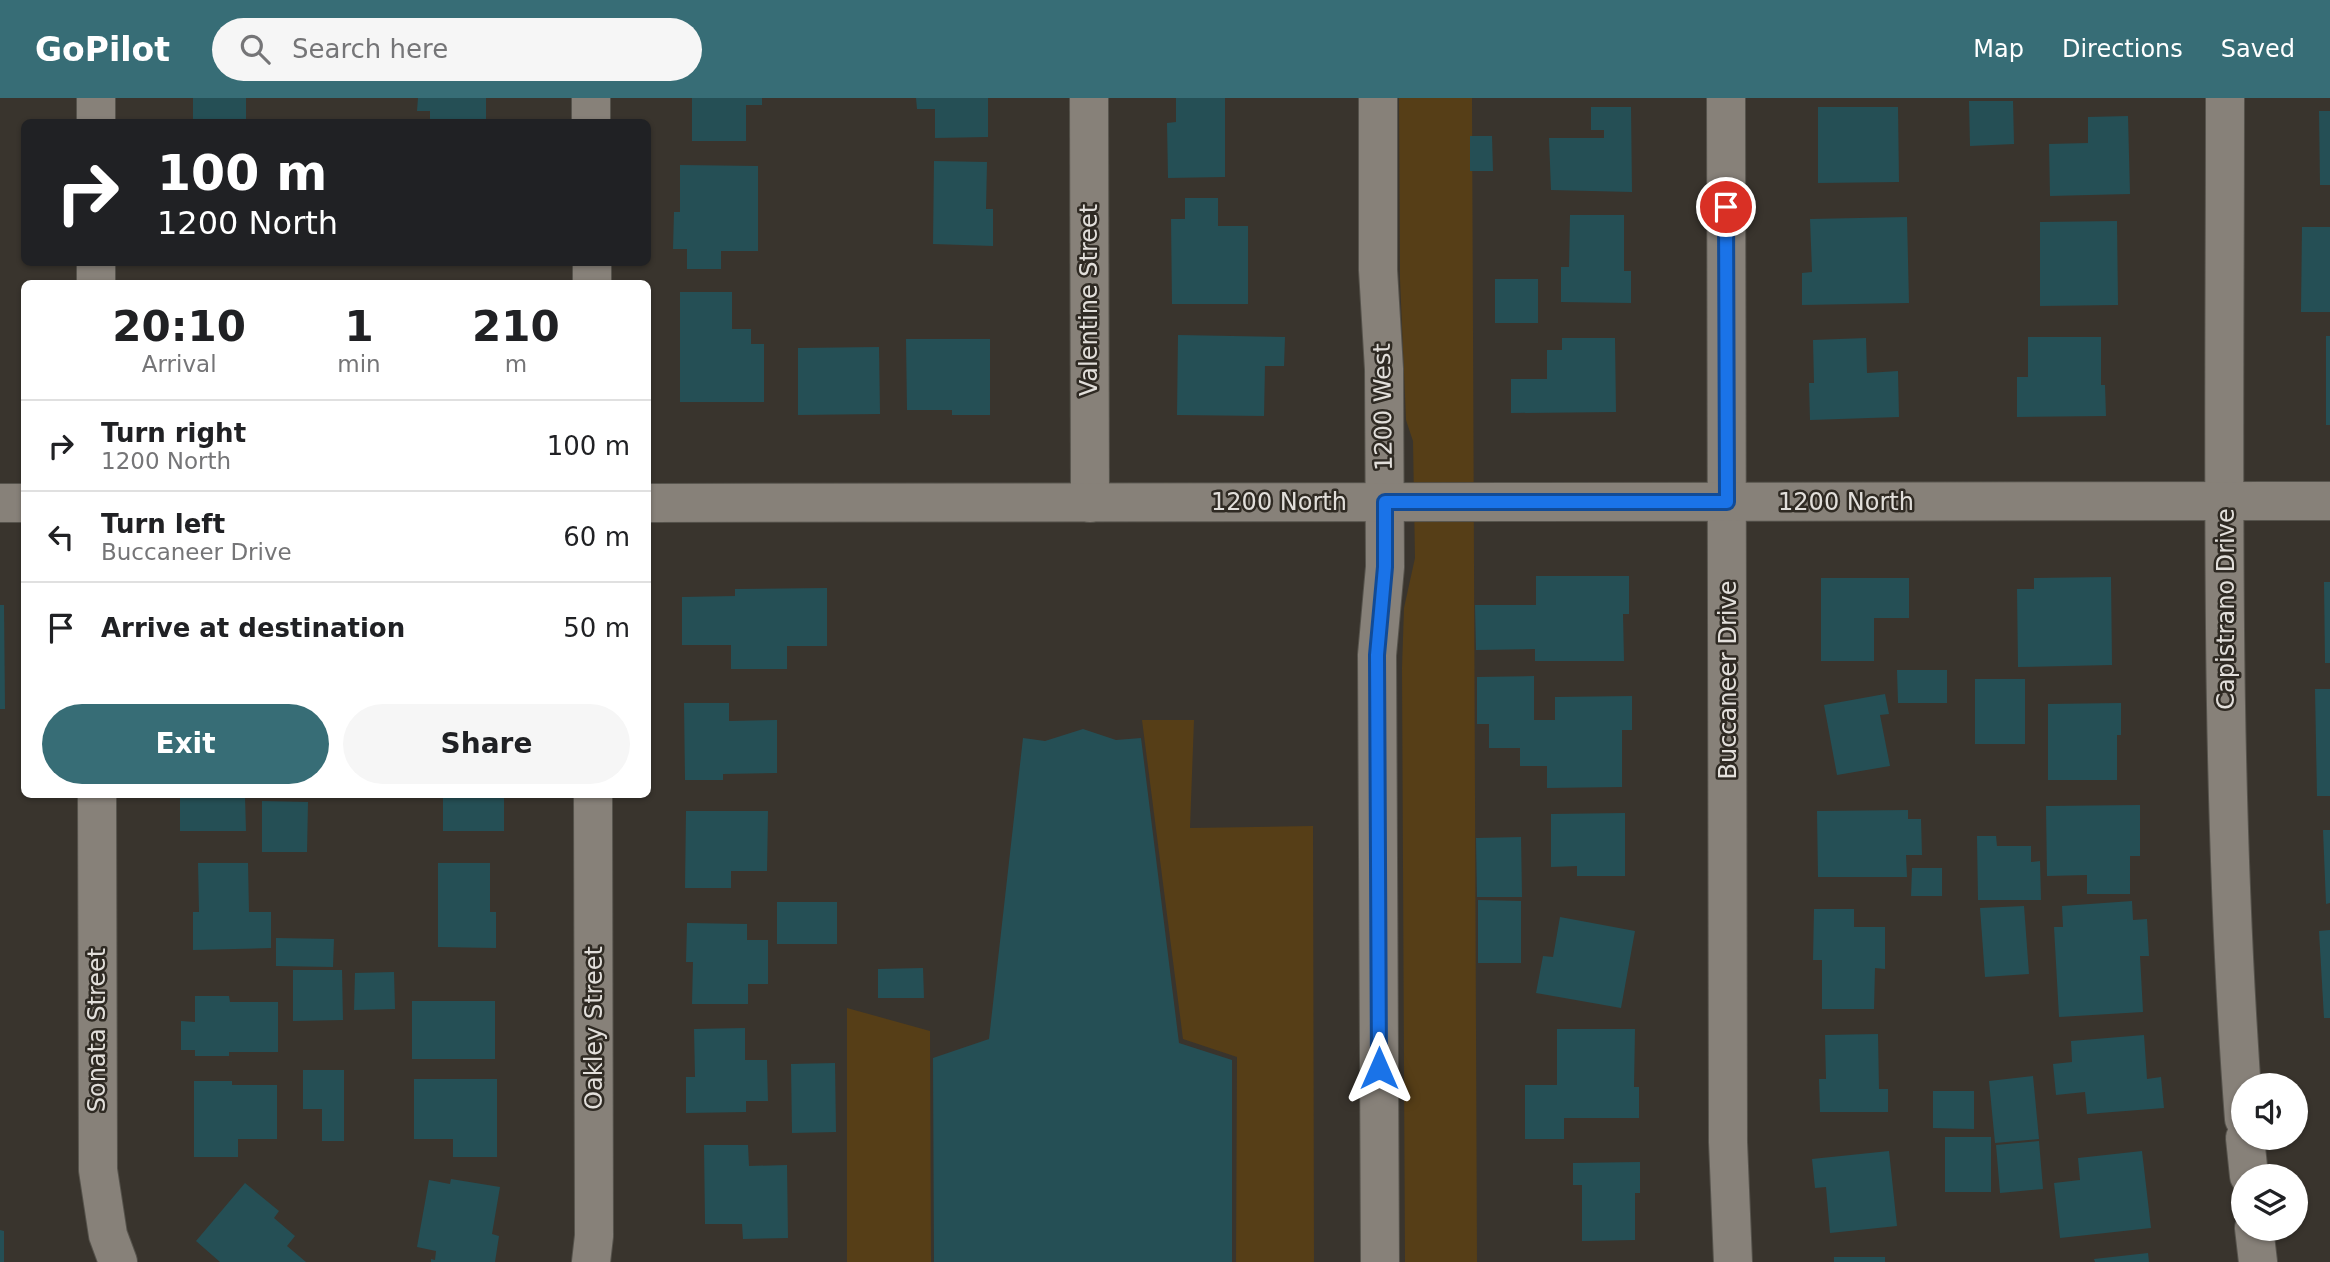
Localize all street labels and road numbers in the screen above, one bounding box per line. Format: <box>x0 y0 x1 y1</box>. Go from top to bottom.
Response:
street label: Valentine Street <box>1075 204 1103 396</box>
street label: 1200 West <box>1368 343 1398 471</box>
street label: 1200 North <box>1211 488 1347 516</box>
street label: 1200 North <box>1778 488 1914 516</box>
street label: Capistrano Drive <box>2212 508 2240 710</box>
street label: Buccaneer Drive <box>1714 581 1742 780</box>
street label: Oakley Street <box>580 946 608 1110</box>
street label: Sonata Street <box>83 948 111 1112</box>

